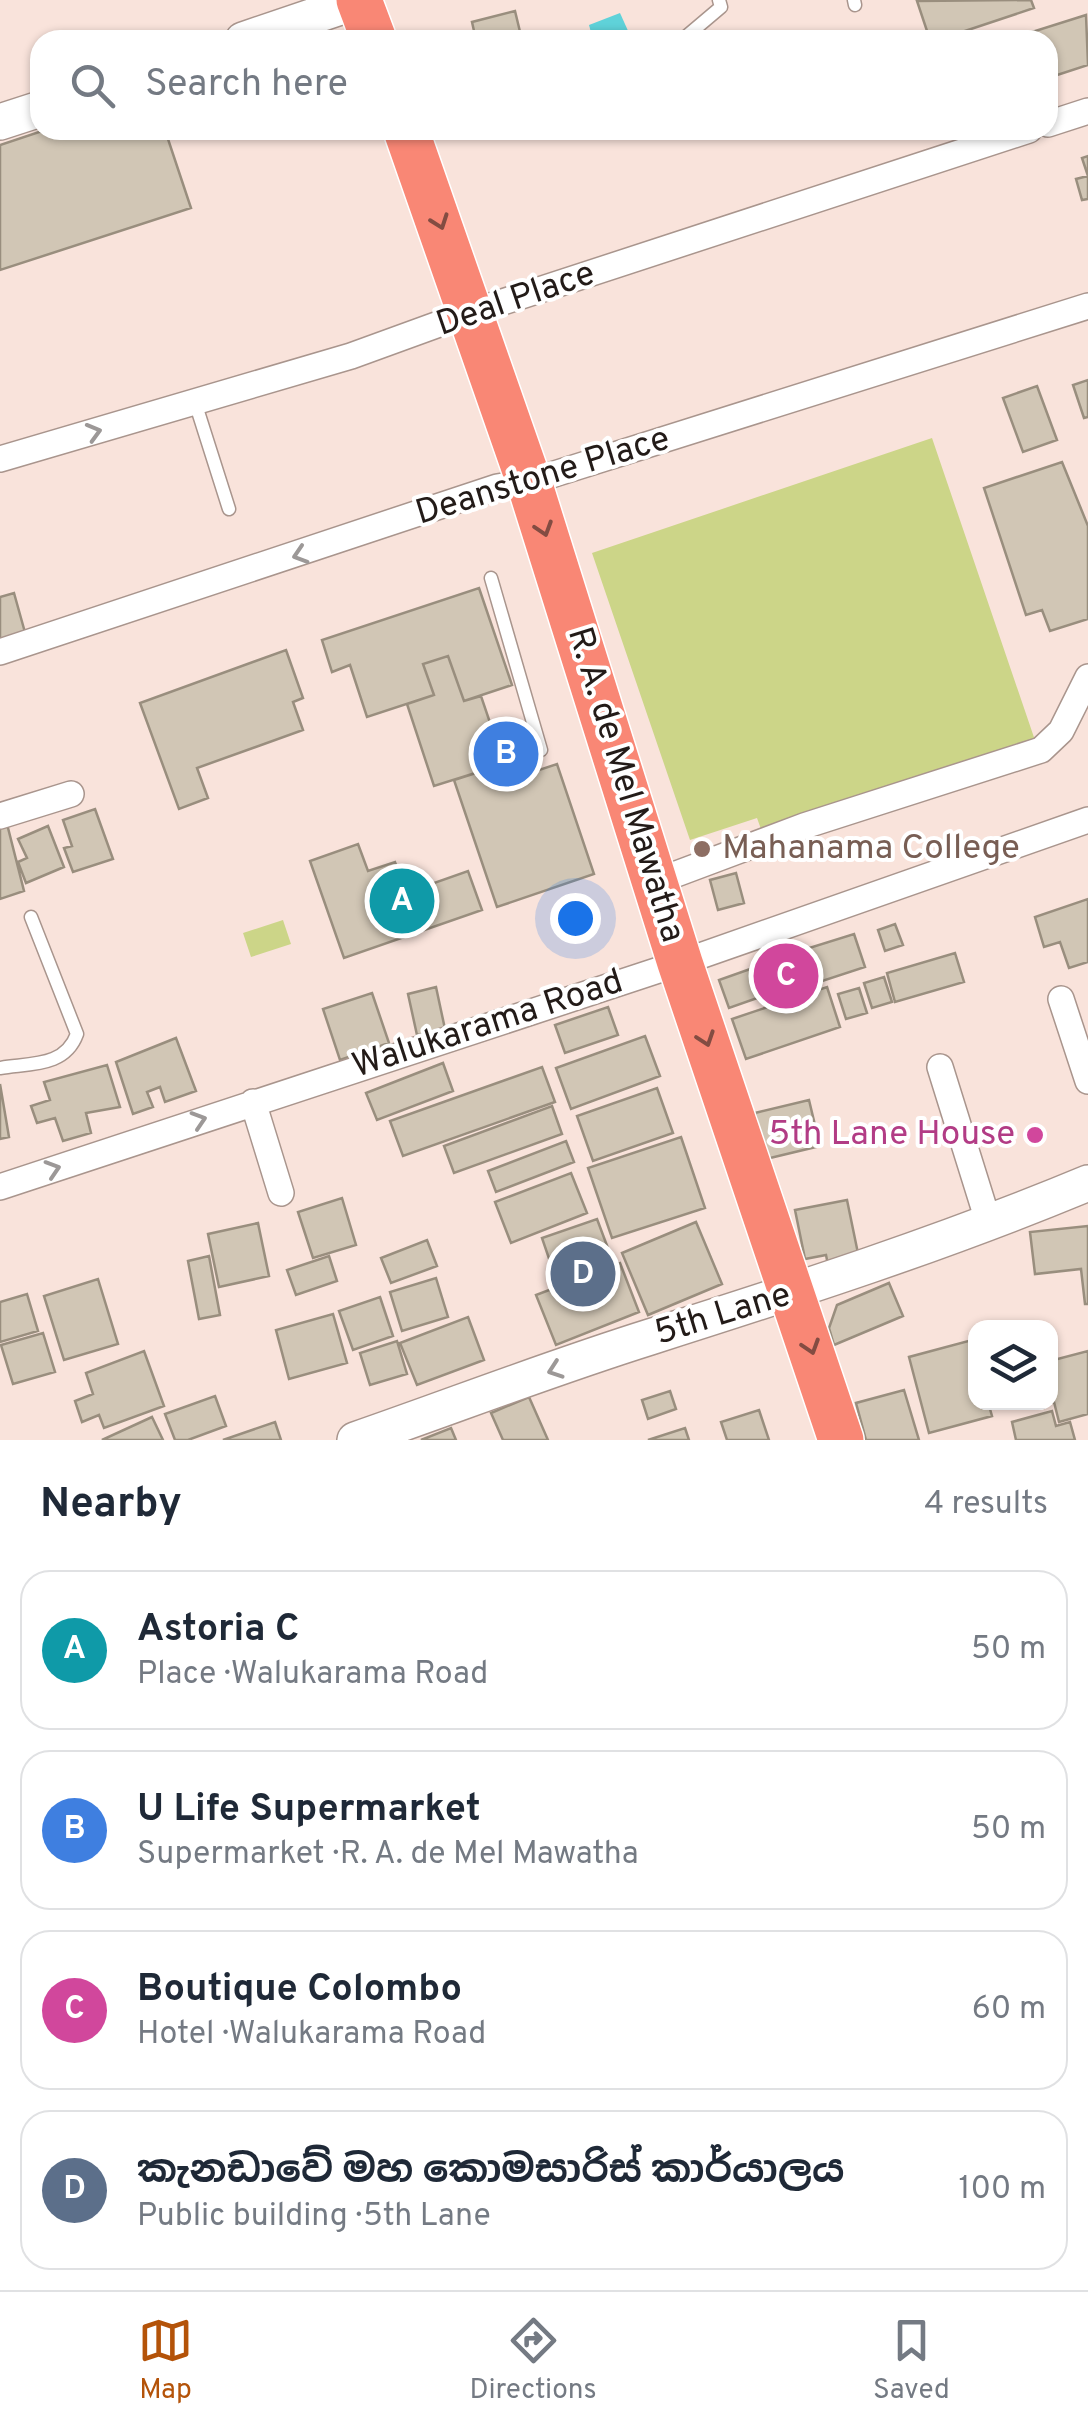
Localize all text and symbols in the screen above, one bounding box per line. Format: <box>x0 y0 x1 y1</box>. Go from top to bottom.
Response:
search box <box>30 30 1058 140</box>
icon: search <box>65 58 120 113</box>
text: Search here <box>145 61 348 110</box>
one-way arrow <box>428 212 449 229</box>
street label: Deal Place <box>431 252 601 348</box>
street label: Deanstone Place <box>411 417 675 537</box>
one-way arrow <box>84 423 101 444</box>
one-way arrow <box>533 520 553 537</box>
one-way arrow <box>292 544 309 564</box>
street label: R. A. de Mel Mawatha <box>556 622 694 948</box>
pin: B <box>474 716 538 792</box>
place label: Mahanama College <box>722 827 1020 871</box>
marker: Mahanama College <box>691 838 713 860</box>
pin: A <box>370 864 434 938</box>
your location <box>550 893 601 944</box>
pin: C <box>754 938 818 1014</box>
street label: Walukarama Road <box>347 961 629 1089</box>
one-way arrow <box>695 1030 715 1047</box>
one-way arrow <box>190 1112 207 1132</box>
place label: 5th Lane House <box>768 1113 1015 1157</box>
marker: 5th Lane House <box>1024 1124 1046 1146</box>
one-way arrow <box>44 1160 61 1180</box>
pin: D <box>550 1236 616 1312</box>
street label: 5th Lane <box>650 1274 796 1356</box>
map controls <box>968 1320 1058 1410</box>
button: layers <box>968 1320 1058 1410</box>
one-way arrow <box>799 1338 819 1355</box>
one-way arrow <box>548 1358 565 1379</box>
text: Nearby <box>40 1479 182 1532</box>
text: 4 results <box>924 1485 1048 1525</box>
text: Astoria C <box>137 1606 299 1655</box>
text: A <box>63 1630 86 1670</box>
text: 50 m <box>971 1630 1046 1670</box>
text: Place · Walukarama Road <box>137 1655 488 1695</box>
text: U Life Supermarket <box>137 1786 481 1835</box>
text: B <box>63 1810 86 1850</box>
text: 50 m <box>971 1810 1046 1850</box>
text: Supermarket · R. A. de Mel Mawatha <box>137 1835 639 1875</box>
text: Boutique Colombo <box>137 1966 462 2015</box>
text: C <box>64 1990 85 2030</box>
text: 60 m <box>972 1990 1046 2030</box>
text: Hotel · Walukarama Road <box>137 2015 486 2055</box>
text: කැනඩාවේ මහ කොමසාරිස් කාර්යාලය <box>137 2148 844 2197</box>
text: D <box>63 2170 86 2210</box>
text: 100 m <box>959 2170 1046 2210</box>
text: Public building · 5th Lane <box>137 2197 491 2237</box>
tab: Map <box>138 2313 193 2409</box>
tab: Directions <box>469 2313 597 2409</box>
tab: Saved <box>873 2313 950 2409</box>

